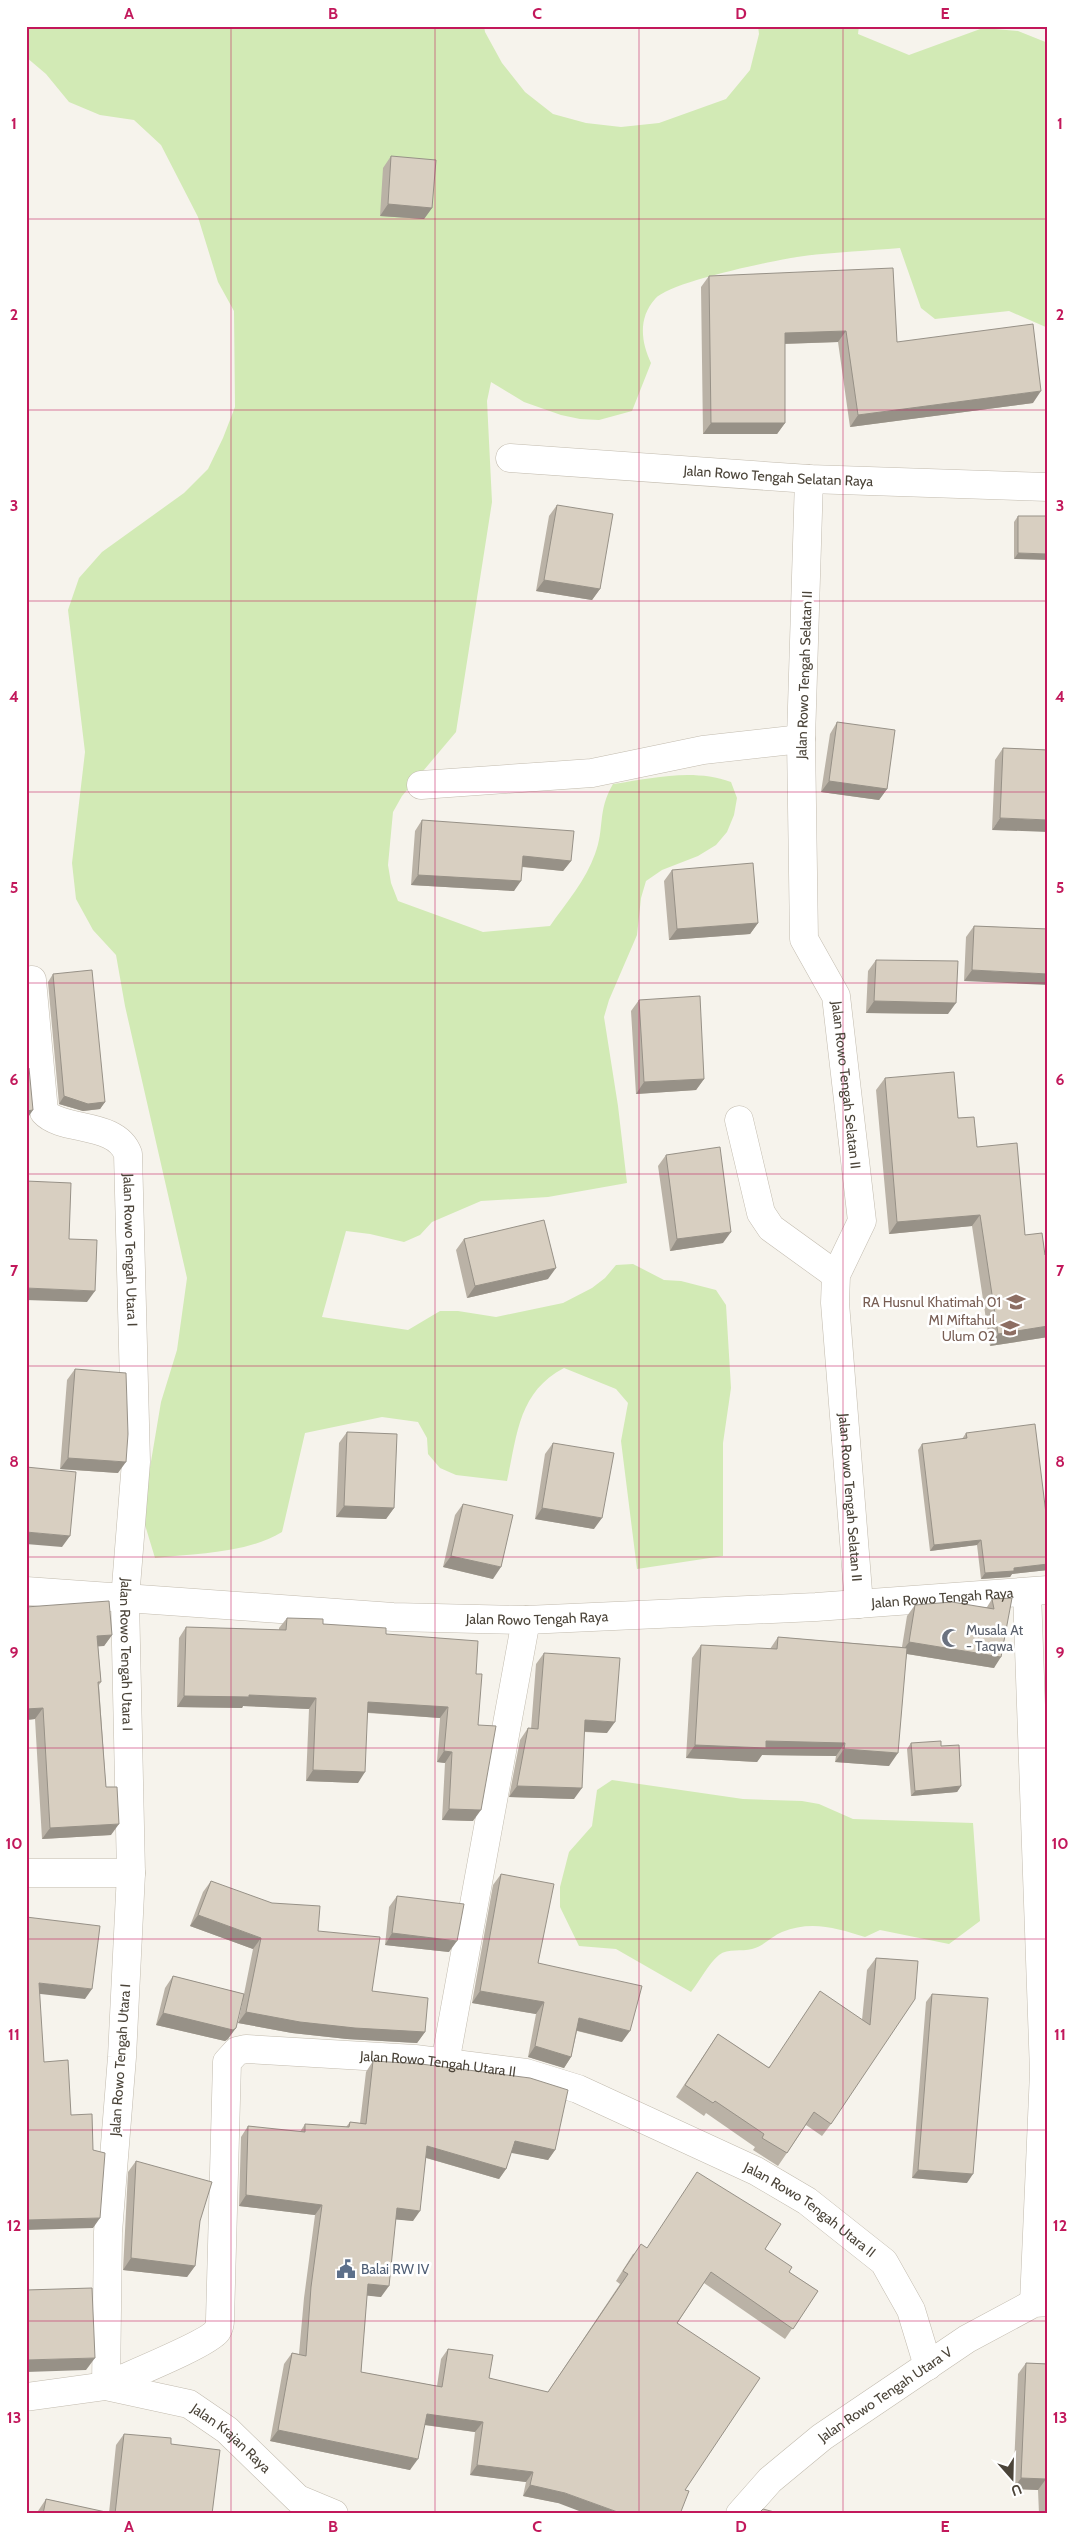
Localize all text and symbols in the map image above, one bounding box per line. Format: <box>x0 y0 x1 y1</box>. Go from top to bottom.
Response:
text: A <box>124 4 134 23</box>
text: B <box>328 4 338 23</box>
text: C <box>532 4 542 23</box>
text: D <box>735 4 747 23</box>
text: E <box>940 4 950 23</box>
text: 1 <box>11 114 17 133</box>
text: 1 <box>1057 114 1063 133</box>
text: 2 <box>10 305 18 324</box>
text: 2 <box>1056 305 1064 324</box>
street label: Jalan Rowo Tengah Selatan Raya <box>682 461 874 490</box>
text: 3 <box>10 496 18 515</box>
text: 3 <box>1056 496 1064 515</box>
street label: Jalan Rowo Tengah Selatan II <box>792 591 816 760</box>
text: 4 <box>9 687 19 706</box>
text: 4 <box>1055 687 1065 706</box>
text: 5 <box>10 878 18 897</box>
text: 5 <box>1056 878 1064 897</box>
street label: Jalan Rowo Tengah Selatan II <box>828 999 865 1170</box>
text: 6 <box>10 1070 19 1089</box>
text: 6 <box>1056 1070 1065 1089</box>
street label: Jalan Rowo Tengah Utara I <box>119 1172 141 1327</box>
text: 7 <box>10 1261 19 1280</box>
text: 7 <box>1056 1261 1065 1280</box>
school or university icon: RA Husnul Khatimah 01 <box>1005 1291 1027 1313</box>
place label: RA Husnul Khatimah 01 <box>862 1293 1001 1311</box>
place label: MI Miftahul Ulum 02 <box>928 1311 996 1345</box>
school or university icon: MI Miftahul Ulum 02 <box>999 1317 1021 1339</box>
street label: Jalan Rowo Tengah Selatan II <box>835 1412 866 1582</box>
text: 8 <box>9 1452 19 1471</box>
text: 8 <box>1055 1452 1065 1471</box>
street label: Jalan Rowo Tengah Utara I <box>116 1576 137 1731</box>
street label: Jalan Rowo Tengah Raya <box>870 1584 1014 1612</box>
street label: Jalan Rowo Tengah Raya <box>465 1607 609 1629</box>
place label: Musala At - Taqwa <box>966 1621 1023 1655</box>
mosque icon: Musala At - Taqwa <box>940 1627 962 1649</box>
text: 9 <box>10 1643 19 1662</box>
text: 9 <box>1056 1643 1065 1662</box>
text: 10 <box>5 1834 23 1853</box>
text: 10 <box>1051 1834 1069 1853</box>
street label: Jalan Rowo Tengah Utara I <box>106 1983 134 2138</box>
text: 11 <box>8 2025 20 2044</box>
text: 11 <box>1054 2025 1066 2044</box>
street label: Jalan Rowo Tengah Utara II <box>359 2047 517 2081</box>
street label: Jalan Rowo Tengah Utara II <box>740 2157 879 2261</box>
text: 12 <box>7 2216 21 2235</box>
text: 12 <box>1053 2216 1067 2235</box>
public building icon: Balai RW IV <box>335 2258 357 2280</box>
place label: Balai RW IV <box>361 2260 430 2278</box>
street label: Jalan Rowo Tengah Utara V <box>813 2342 956 2446</box>
street label: Jalan Krajan Raya <box>187 2399 275 2477</box>
text: 13 <box>7 2408 21 2427</box>
text: 13 <box>1053 2408 1067 2427</box>
north arrow <box>986 2452 1036 2502</box>
text: U <box>1009 2480 1024 2500</box>
text: A <box>124 2517 134 2536</box>
text: B <box>328 2517 338 2536</box>
text: C <box>532 2517 542 2536</box>
text: D <box>735 2517 747 2536</box>
text: E <box>940 2517 950 2536</box>

